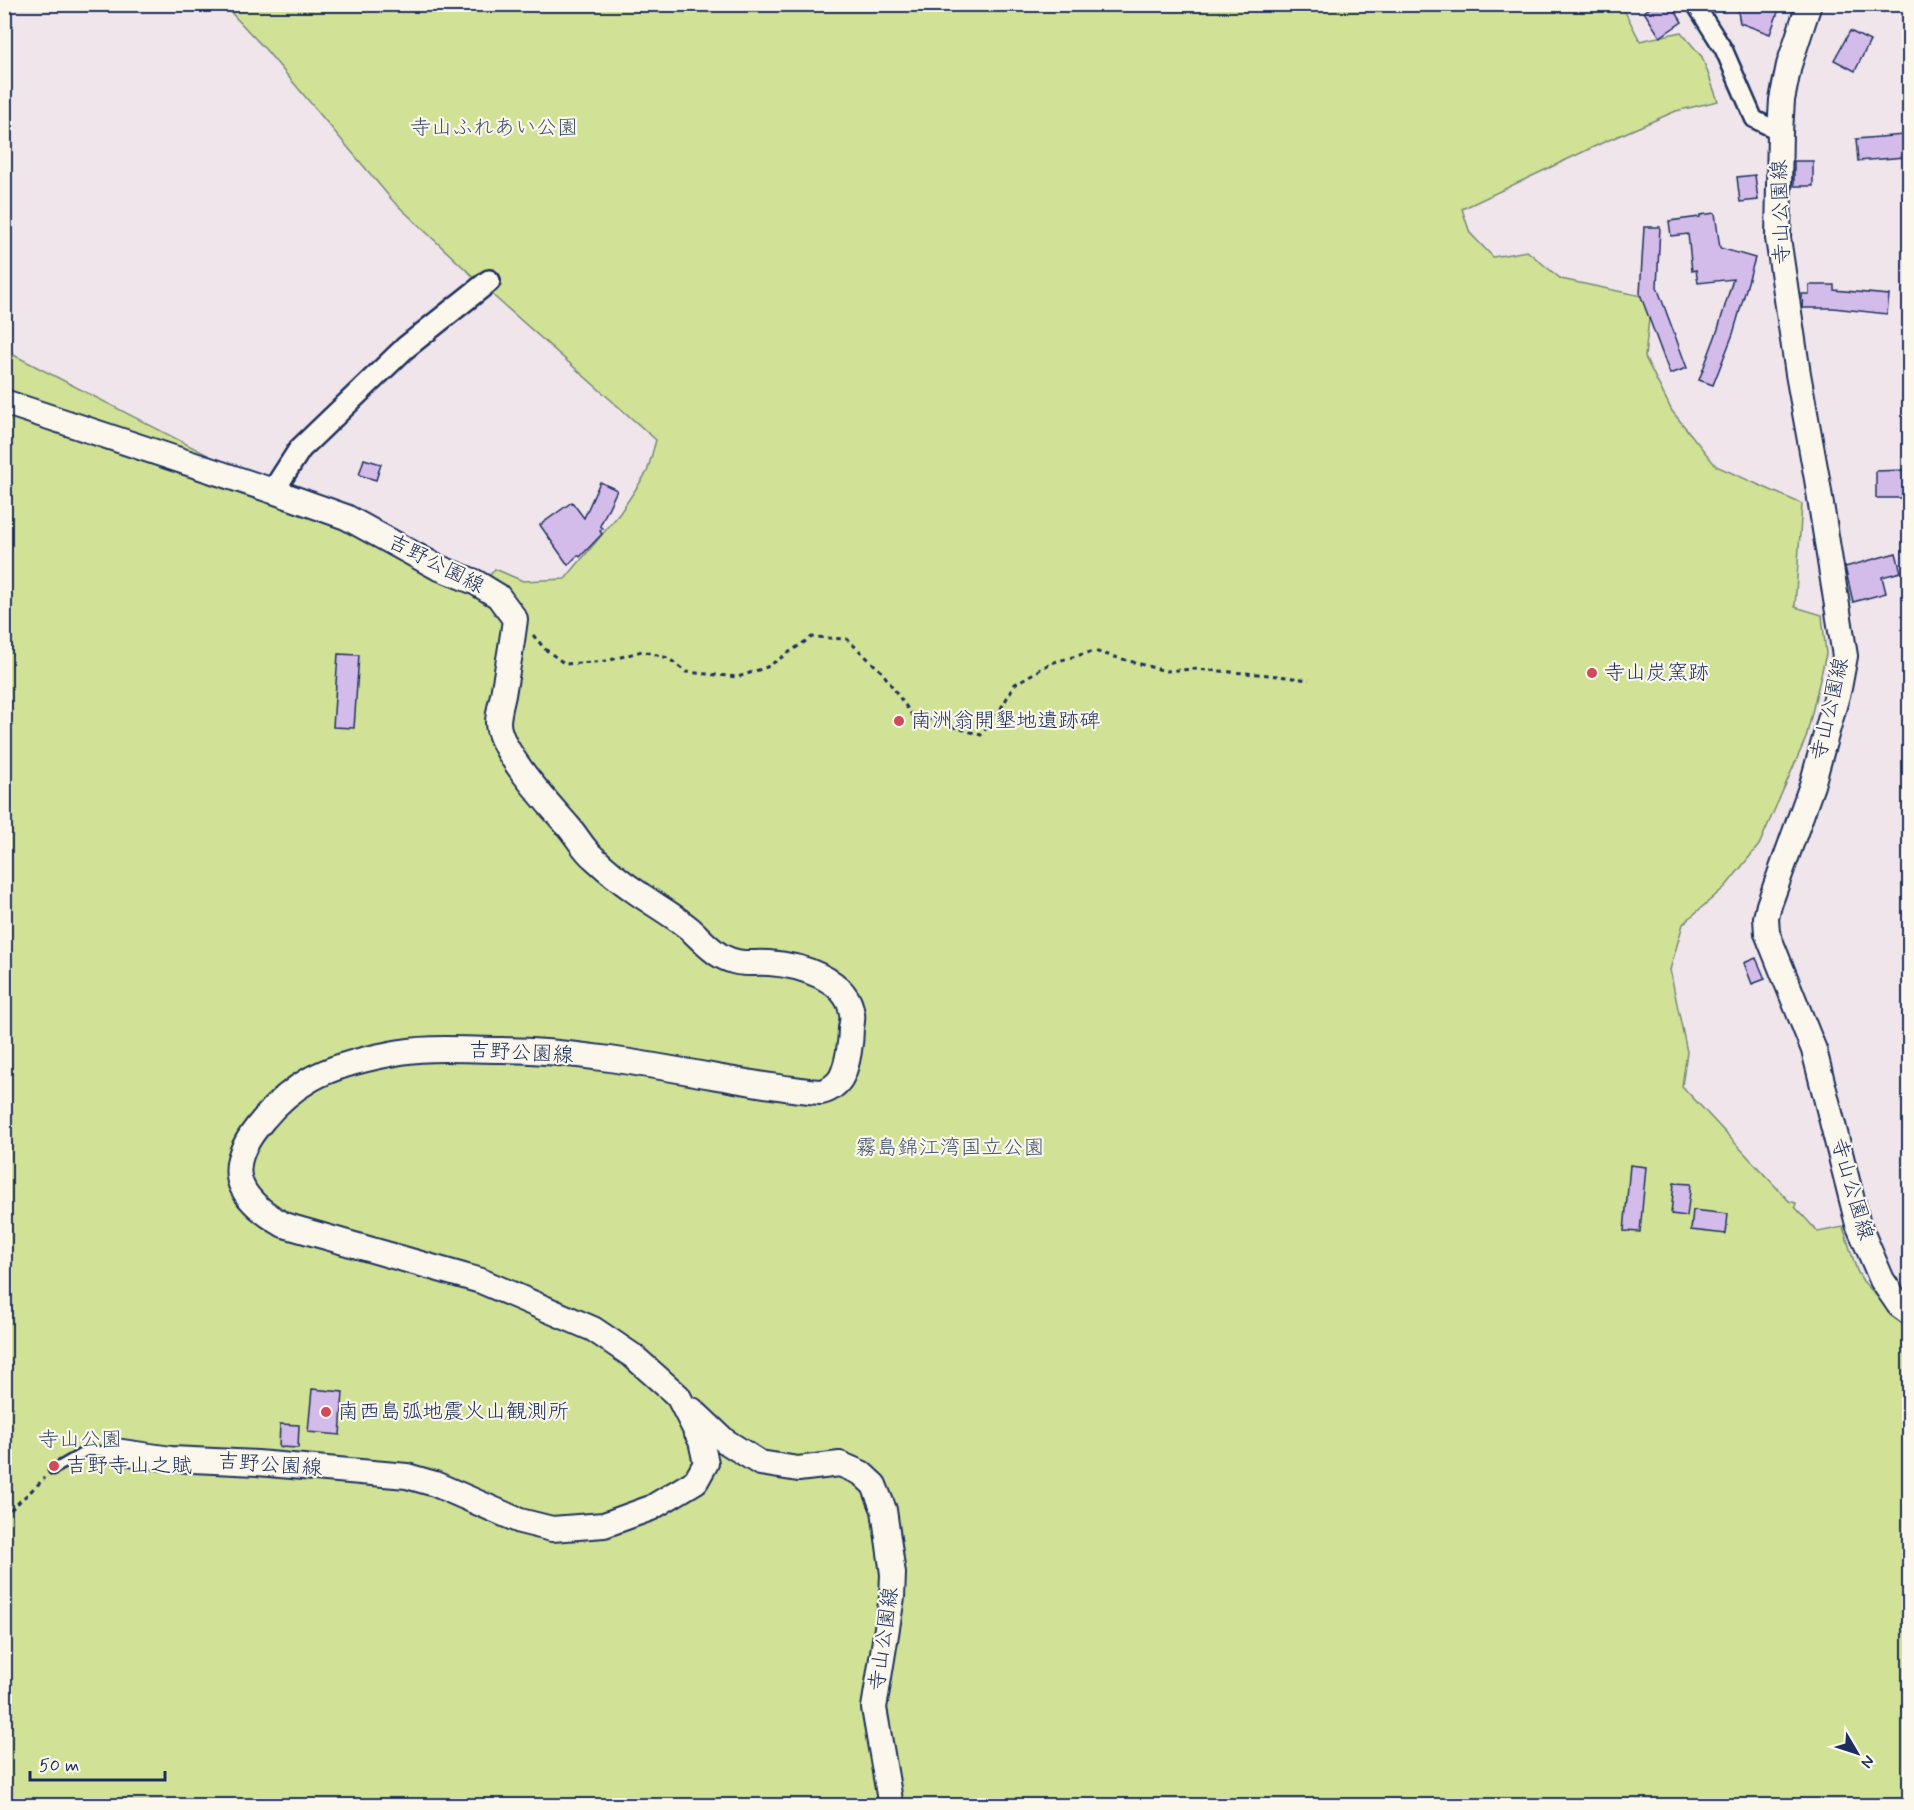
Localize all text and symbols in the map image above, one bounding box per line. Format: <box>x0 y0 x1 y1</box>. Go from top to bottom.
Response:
park label: 寺山ふれあい公園 <box>410 114 578 142</box>
street label: 寺山公園線 <box>1765 159 1797 265</box>
street label: 吉野公園線 <box>383 528 489 600</box>
street label: 寺山公園線 <box>1805 655 1855 763</box>
place label: 寺山炭窯跡 <box>1604 659 1709 687</box>
marker: 寺山炭窯跡 <box>1585 666 1599 680</box>
place label: 南洲翁開墾地遺跡碑 <box>911 707 1100 735</box>
marker: 南洲翁開墾地遺跡碑 <box>892 714 906 728</box>
street label: 吉野公園線 <box>468 1036 574 1070</box>
park label: 霧島錦江湾国立公園 <box>856 1134 1045 1162</box>
street label: 寺山公園線 <box>1824 1135 1880 1243</box>
place label: 南西島弧地震火山観測所 <box>338 1398 569 1426</box>
marker: 南西島弧地震火山観測所 <box>319 1405 333 1419</box>
park label: 寺山公園 <box>38 1426 122 1454</box>
street label: 吉野公園線 <box>217 1447 323 1483</box>
place label: 吉野寺山之賦 <box>66 1452 192 1480</box>
marker: 吉野寺山之賦 <box>47 1459 61 1473</box>
street label: 寺山公園線 <box>863 1585 905 1693</box>
north arrow <box>1827 1723 1887 1783</box>
scale bar <box>30 1744 165 1782</box>
text: N <box>1856 1751 1879 1772</box>
text: 50 m <box>39 1754 79 1778</box>

